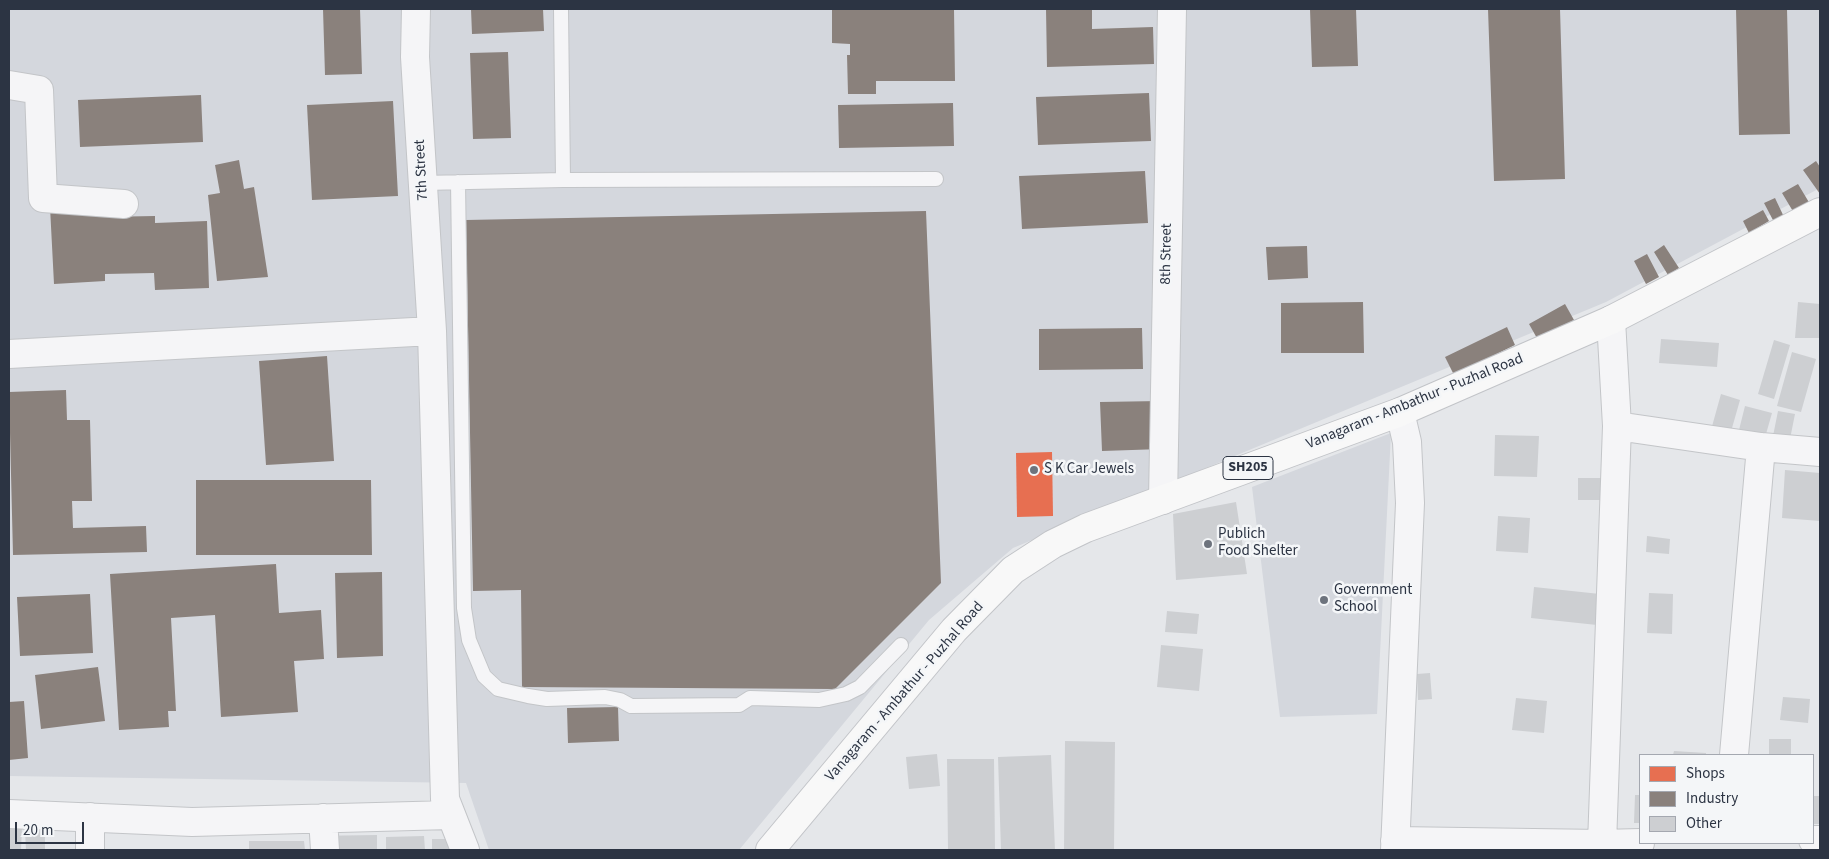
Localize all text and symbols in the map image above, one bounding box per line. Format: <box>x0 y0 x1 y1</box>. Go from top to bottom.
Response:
street label: 7th Street <box>411 139 433 201</box>
street label: 8th Street <box>1157 223 1177 285</box>
street label: Vanagaram - Ambathur - Puzhal Road <box>1304 350 1526 454</box>
road number: SH205 <box>1223 456 1273 479</box>
place label: S K Car Jewels <box>1044 461 1134 479</box>
marker: S K Car Jewels <box>1028 464 1040 476</box>
place label: Publich Food Shelter <box>1218 526 1298 561</box>
marker: Publich Food Shelter <box>1202 538 1214 550</box>
place label: Government School <box>1334 582 1412 617</box>
marker: Government School <box>1318 594 1330 606</box>
street label: Vanagaram - Ambathur - Puzhal Road <box>822 598 988 786</box>
legend <box>1639 754 1814 844</box>
text: Shops <box>1686 763 1725 784</box>
text: Industry <box>1686 788 1738 809</box>
scale bar <box>18 812 86 844</box>
text: Other <box>1686 813 1722 834</box>
text: 20 m <box>23 820 53 841</box>

